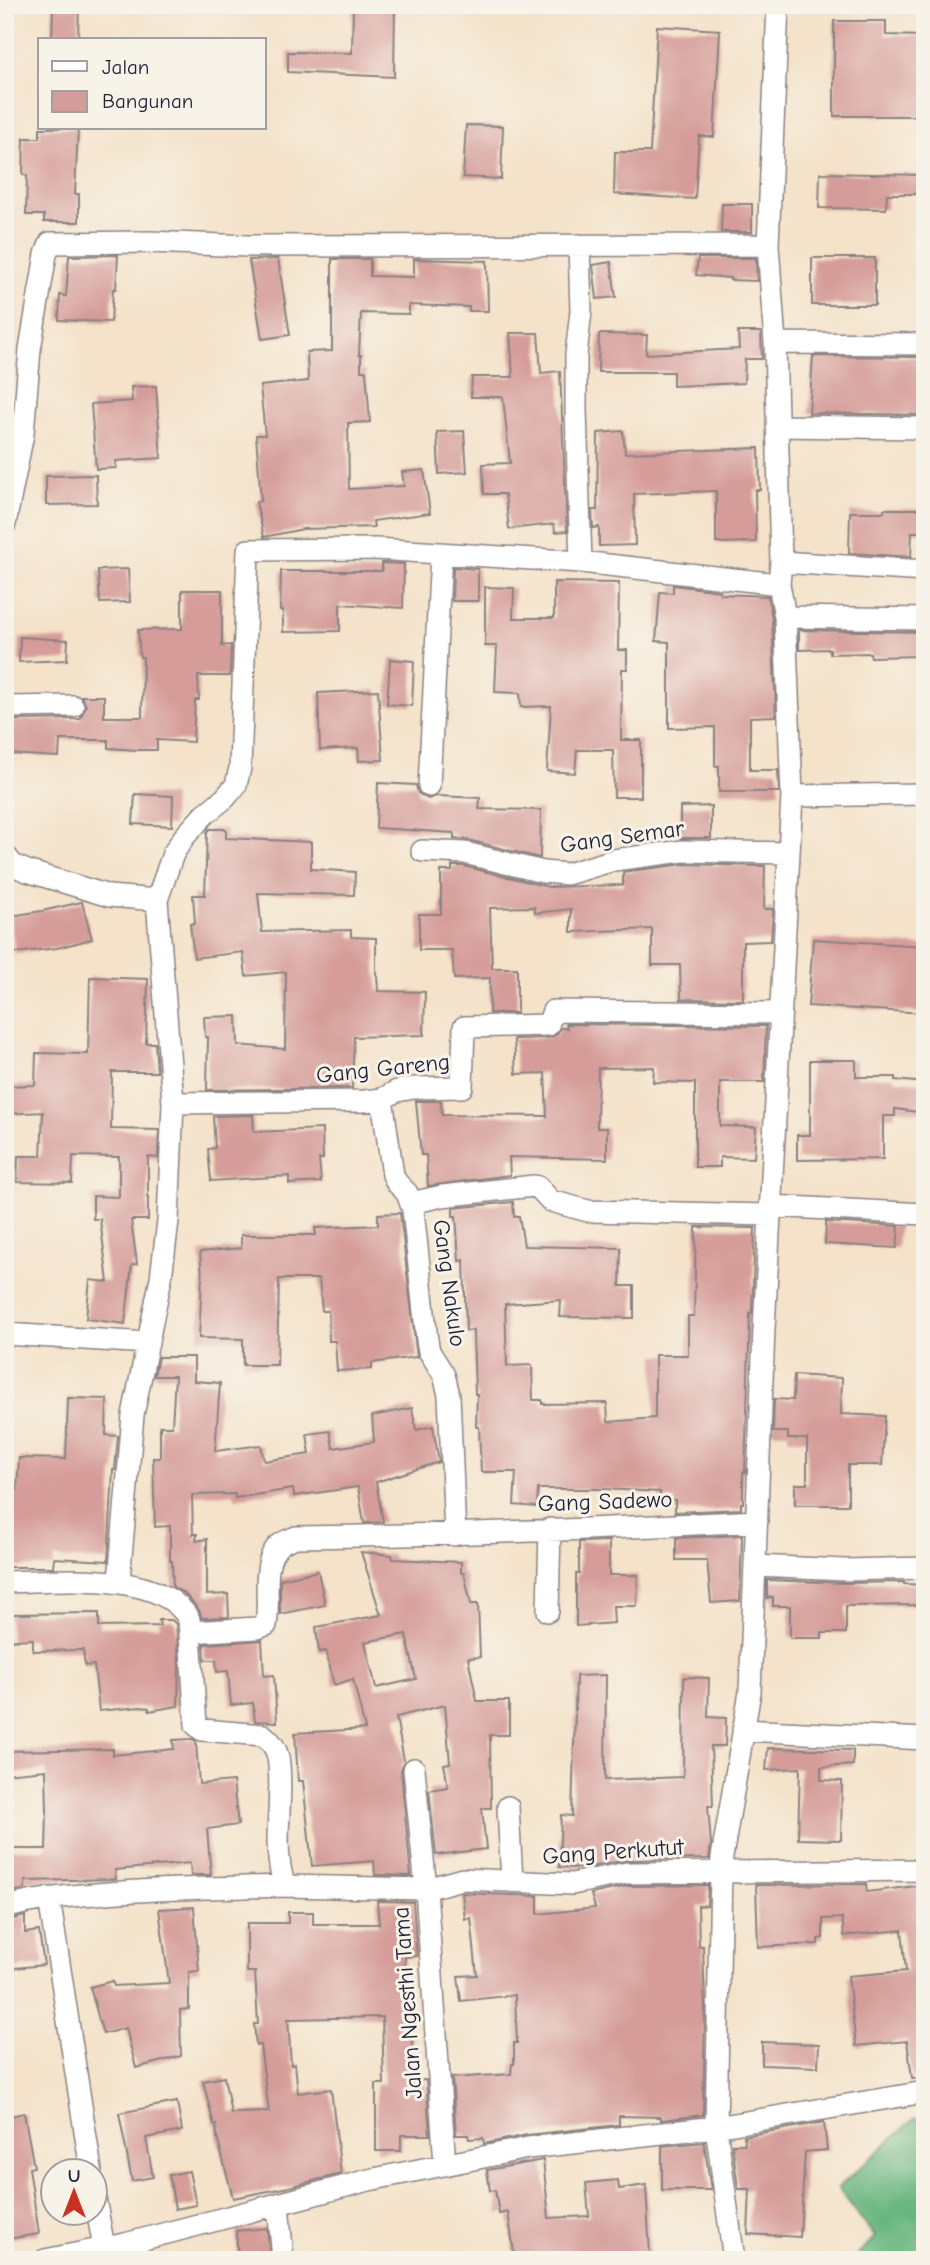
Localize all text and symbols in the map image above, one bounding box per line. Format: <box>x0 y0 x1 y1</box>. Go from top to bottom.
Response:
legend <box>38 38 266 130</box>
text: Jalan <box>102 55 149 79</box>
text: Bangunan <box>102 89 193 113</box>
street label: Gang Semar <box>558 814 687 859</box>
street label: Gang Gareng <box>315 1048 451 1089</box>
street label: Gang Nakulo <box>427 1218 472 1348</box>
street label: Gang Sadewo <box>537 1486 673 1517</box>
street label: Gang Perkutut <box>542 1833 686 1870</box>
street label: Jalan Ngesthi Tama <box>387 1906 428 2100</box>
north arrow <box>38 2156 108 2226</box>
text: U <box>68 2165 80 2187</box>

